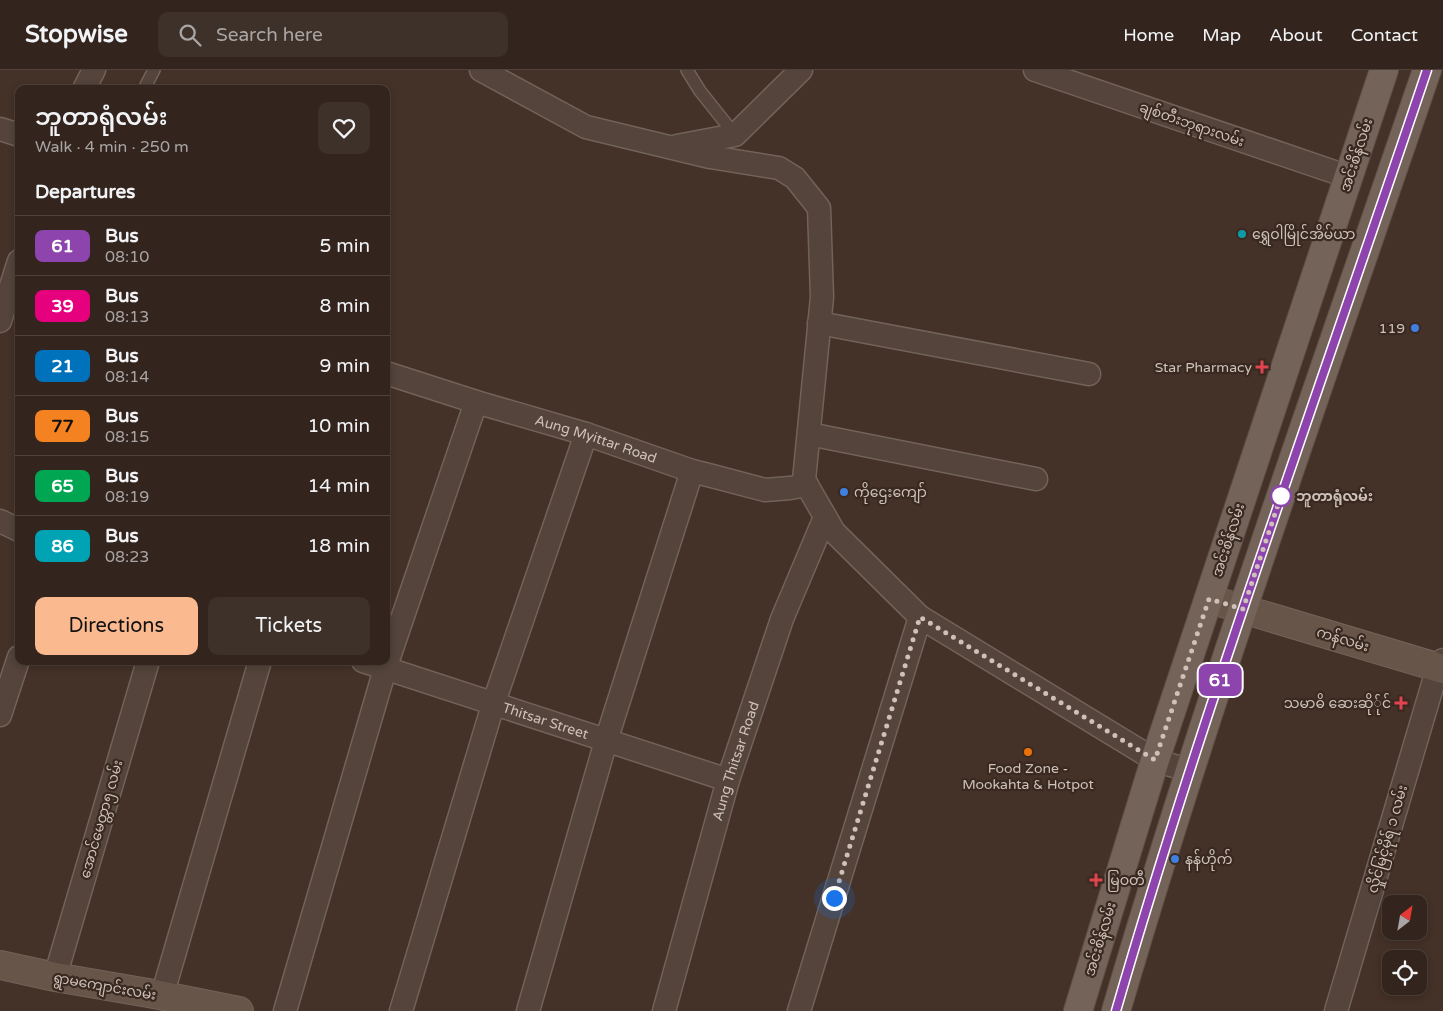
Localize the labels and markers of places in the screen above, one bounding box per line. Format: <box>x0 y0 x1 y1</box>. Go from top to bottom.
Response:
place label: ရွှေဝါမြိုင်အိမ်ယာ <box>1252 224 1355 246</box>
marker: ရွှေဝါမြိုင်အိမ်ယာ <box>1236 228 1248 240</box>
place label: 119 <box>1379 320 1405 337</box>
marker: 119 <box>1409 322 1421 334</box>
place label: Star Pharmacy <box>1155 359 1252 376</box>
marker: Star Pharmacy <box>1256 361 1268 373</box>
place label: ကိုဌေးကျော် <box>854 482 927 504</box>
marker: ဘူတာရုံလမ်း <box>1270 485 1292 507</box>
marker: ကိုဌေးကျော် <box>838 486 850 498</box>
place label: ဘူတာရုံလမ်း <box>1296 486 1373 508</box>
place label: သမာဓိ ဆေးဆို်ုင် <box>1284 693 1391 715</box>
marker: သမာဓိ ဆေးဆို်ုင် <box>1395 697 1407 709</box>
marker: Food Zone - Mookahta & Hotpot <box>1022 746 1034 758</box>
place label: Food Zone - Mookahta & Hotpot <box>962 760 1094 793</box>
place label: နန်ဟိုက် <box>1185 849 1232 871</box>
marker: နန်ဟိုက် <box>1169 853 1181 865</box>
place label: မြဝတီ <box>1107 870 1145 892</box>
marker: မြဝတီ <box>1089 873 1103 887</box>

